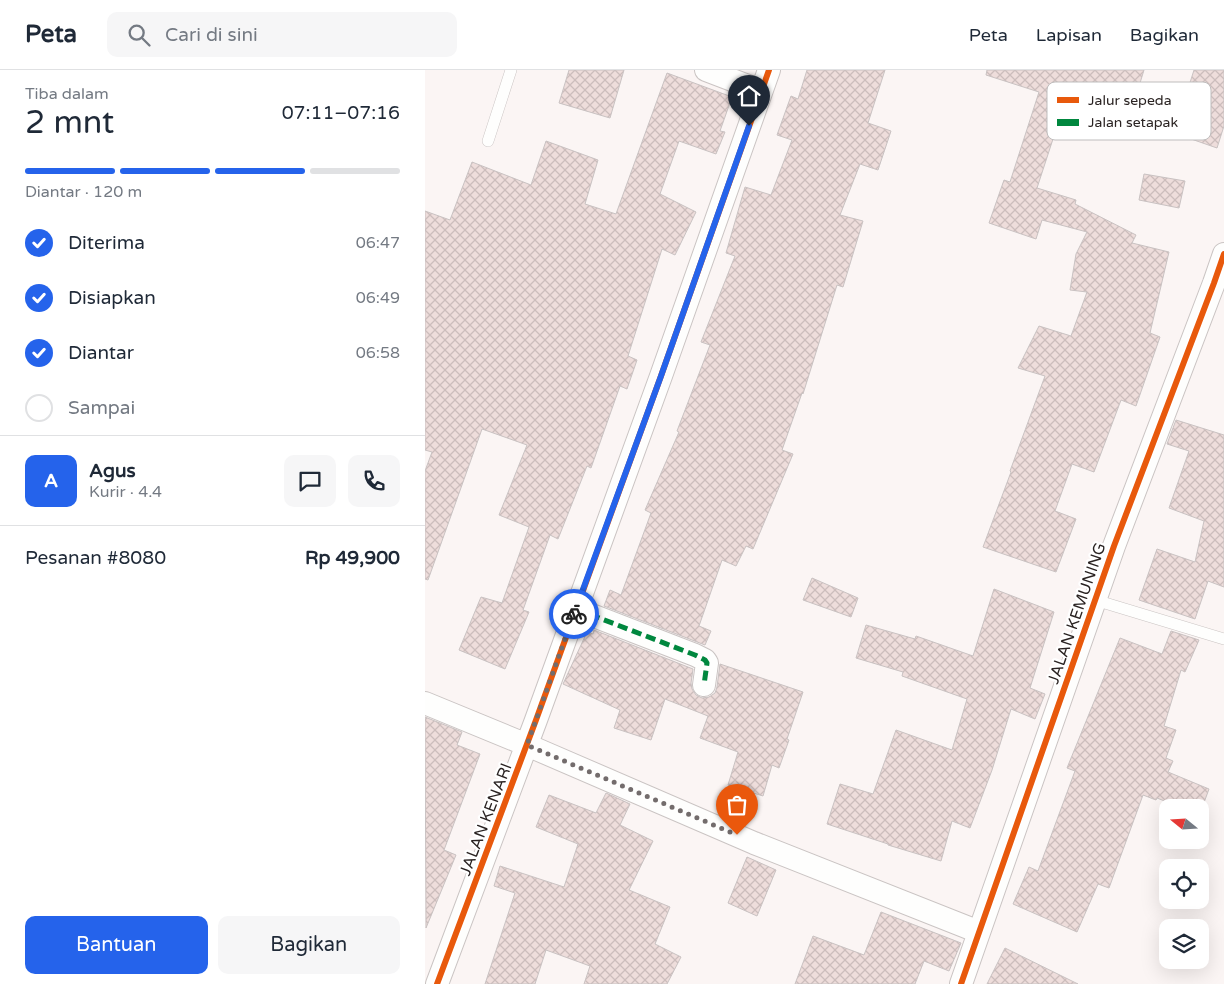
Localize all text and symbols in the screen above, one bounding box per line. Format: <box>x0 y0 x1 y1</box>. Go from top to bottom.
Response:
search box <box>107 12 457 57</box>
text: Peta <box>25 20 77 49</box>
icon: search <box>125 21 153 49</box>
text: Cari di sini <box>165 24 258 46</box>
text: Peta <box>969 24 1008 46</box>
text: Lapisan <box>1036 24 1102 46</box>
text: Bagikan <box>1130 24 1199 46</box>
pin <box>728 75 770 126</box>
icon: home <box>735 82 763 110</box>
legend <box>1047 82 1211 140</box>
text: Tiba dalam <box>25 84 109 104</box>
text: Jalur sepeda <box>1088 92 1172 109</box>
text: 07:11–07:16 <box>282 102 400 124</box>
text: 2 mnt <box>25 104 114 142</box>
text: Jalan setapak <box>1088 114 1178 131</box>
text: Diantar · 120 m <box>25 182 142 202</box>
icon: check <box>25 229 53 257</box>
text: Diterima <box>68 232 145 254</box>
text: 06:47 <box>356 233 400 253</box>
icon: check <box>25 284 53 312</box>
text: Disiapkan <box>68 287 156 309</box>
text: 06:49 <box>356 288 400 308</box>
icon: check <box>25 339 53 367</box>
text: Diantar <box>68 342 134 364</box>
text: 06:58 <box>356 343 400 363</box>
text: Sampai <box>68 397 135 419</box>
button: chat <box>284 455 336 507</box>
button: phone <box>348 455 400 507</box>
text: Agus <box>89 460 136 482</box>
text: A <box>44 470 58 492</box>
text: Kurir · 4.4 <box>89 482 162 502</box>
street label: JALAN KEMUNING <box>1043 540 1111 687</box>
text: Pesanan #8080 <box>25 547 166 569</box>
text: Rp 49,900 <box>305 547 400 569</box>
courier <box>549 589 599 639</box>
icon: bike <box>560 600 588 628</box>
street label: JALAN KENARI <box>455 760 517 878</box>
pin <box>716 784 758 835</box>
icon: bag <box>723 791 751 819</box>
north arrow <box>1159 799 1209 849</box>
map controls <box>1159 799 1209 969</box>
button: locate <box>1159 859 1209 909</box>
button: Bantuan <box>25 916 208 974</box>
button: Bagikan <box>218 916 400 974</box>
button: layers <box>1159 919 1209 969</box>

